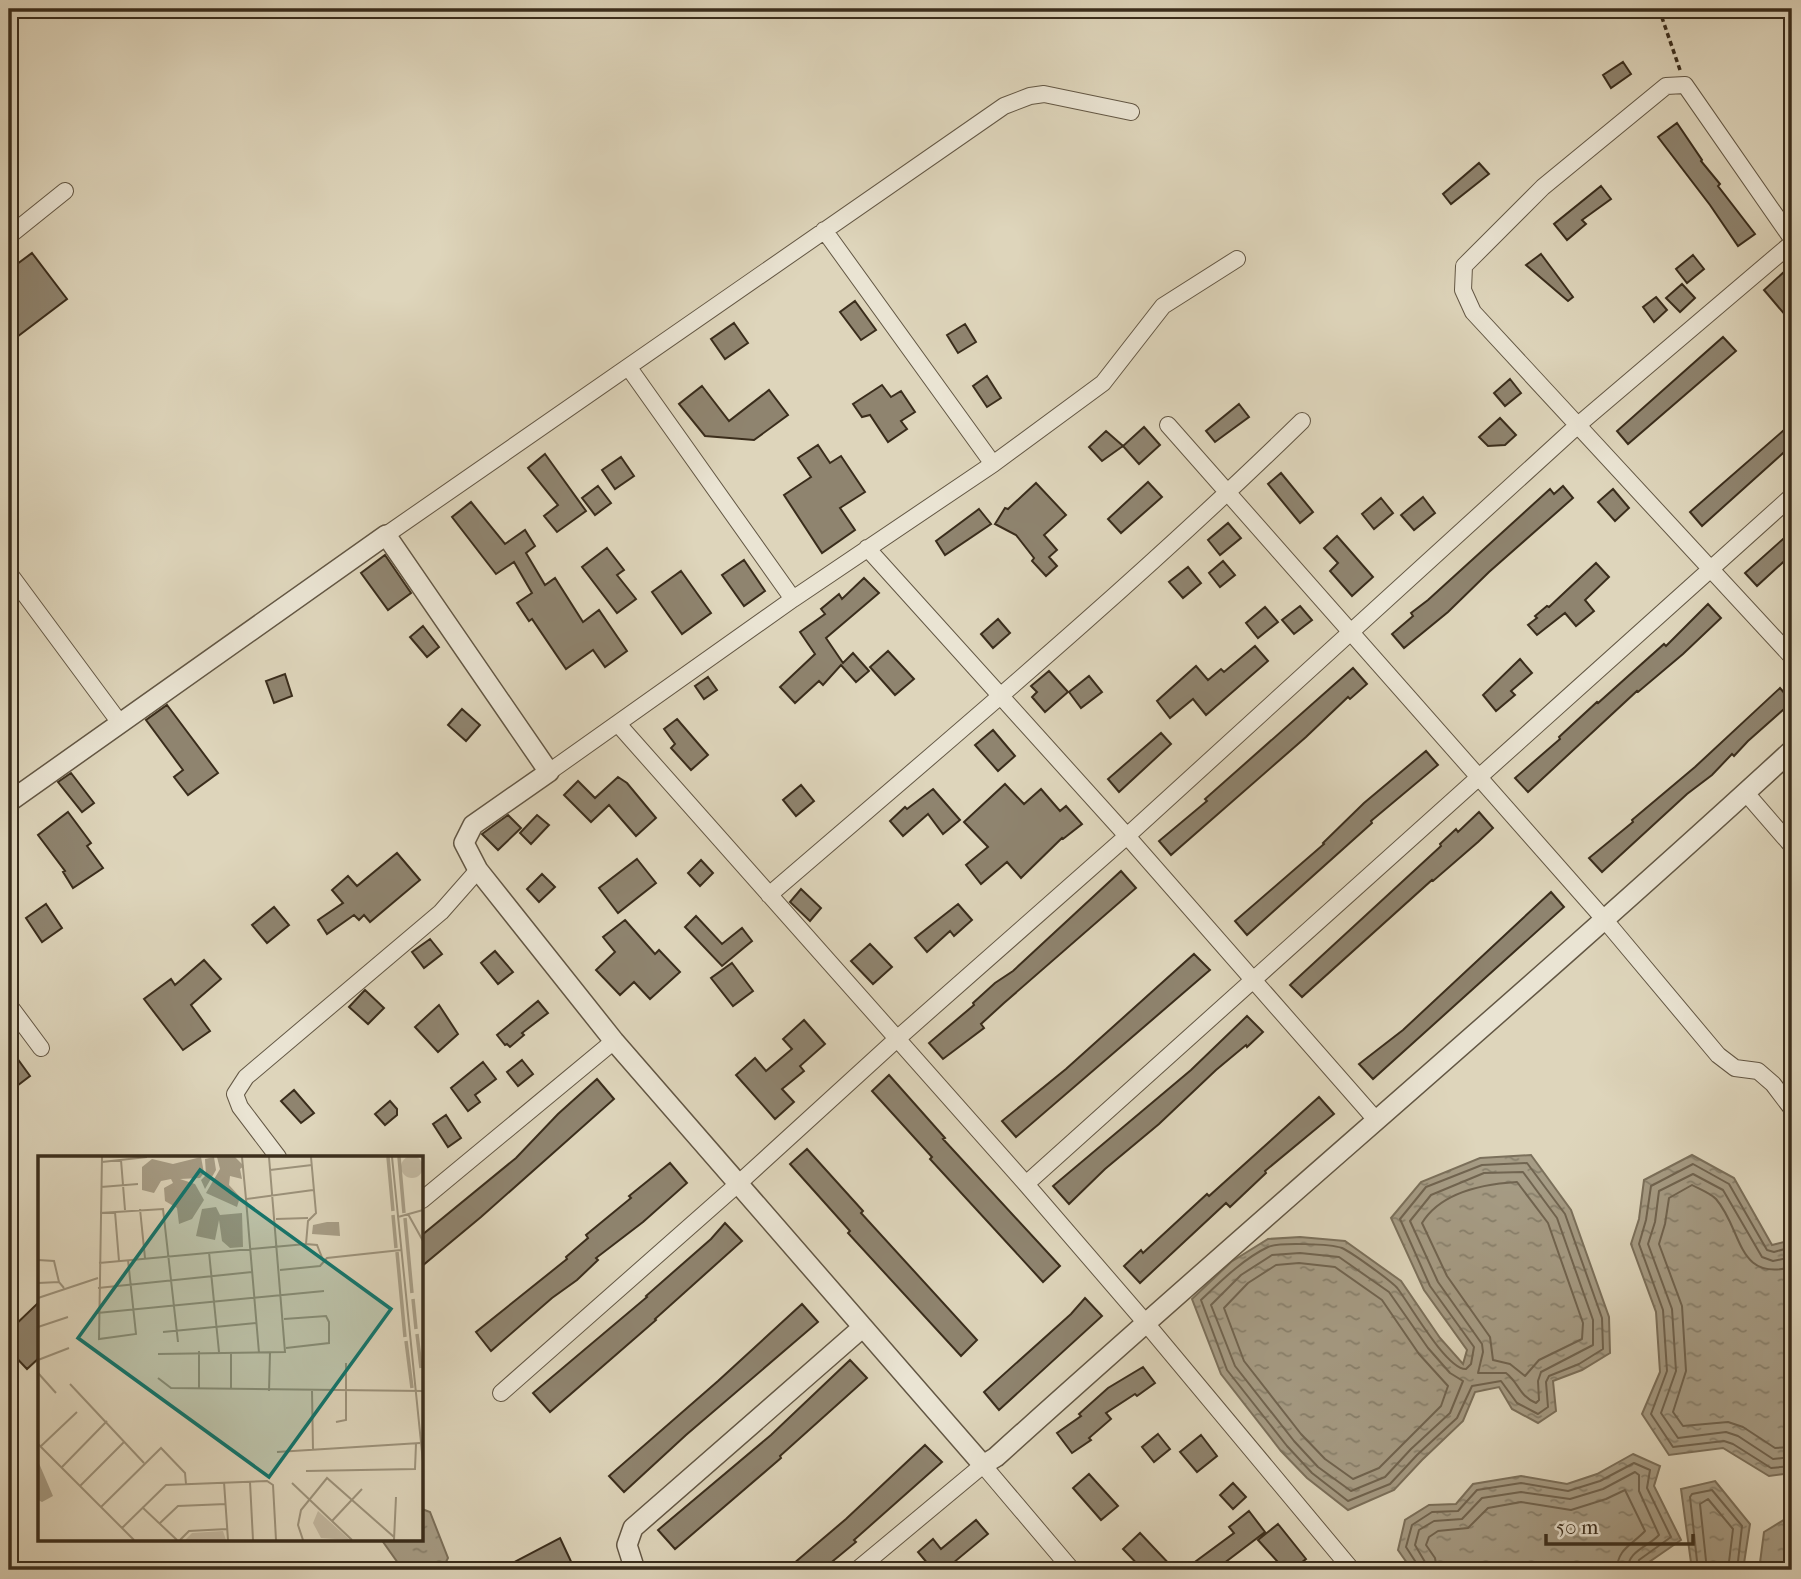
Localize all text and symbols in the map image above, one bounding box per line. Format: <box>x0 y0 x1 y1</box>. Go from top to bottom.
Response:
inset map <box>38 1156 424 1540</box>
scale bar <box>1546 1502 1692 1546</box>
text: 50 m <box>1556 1515 1599 1539</box>

